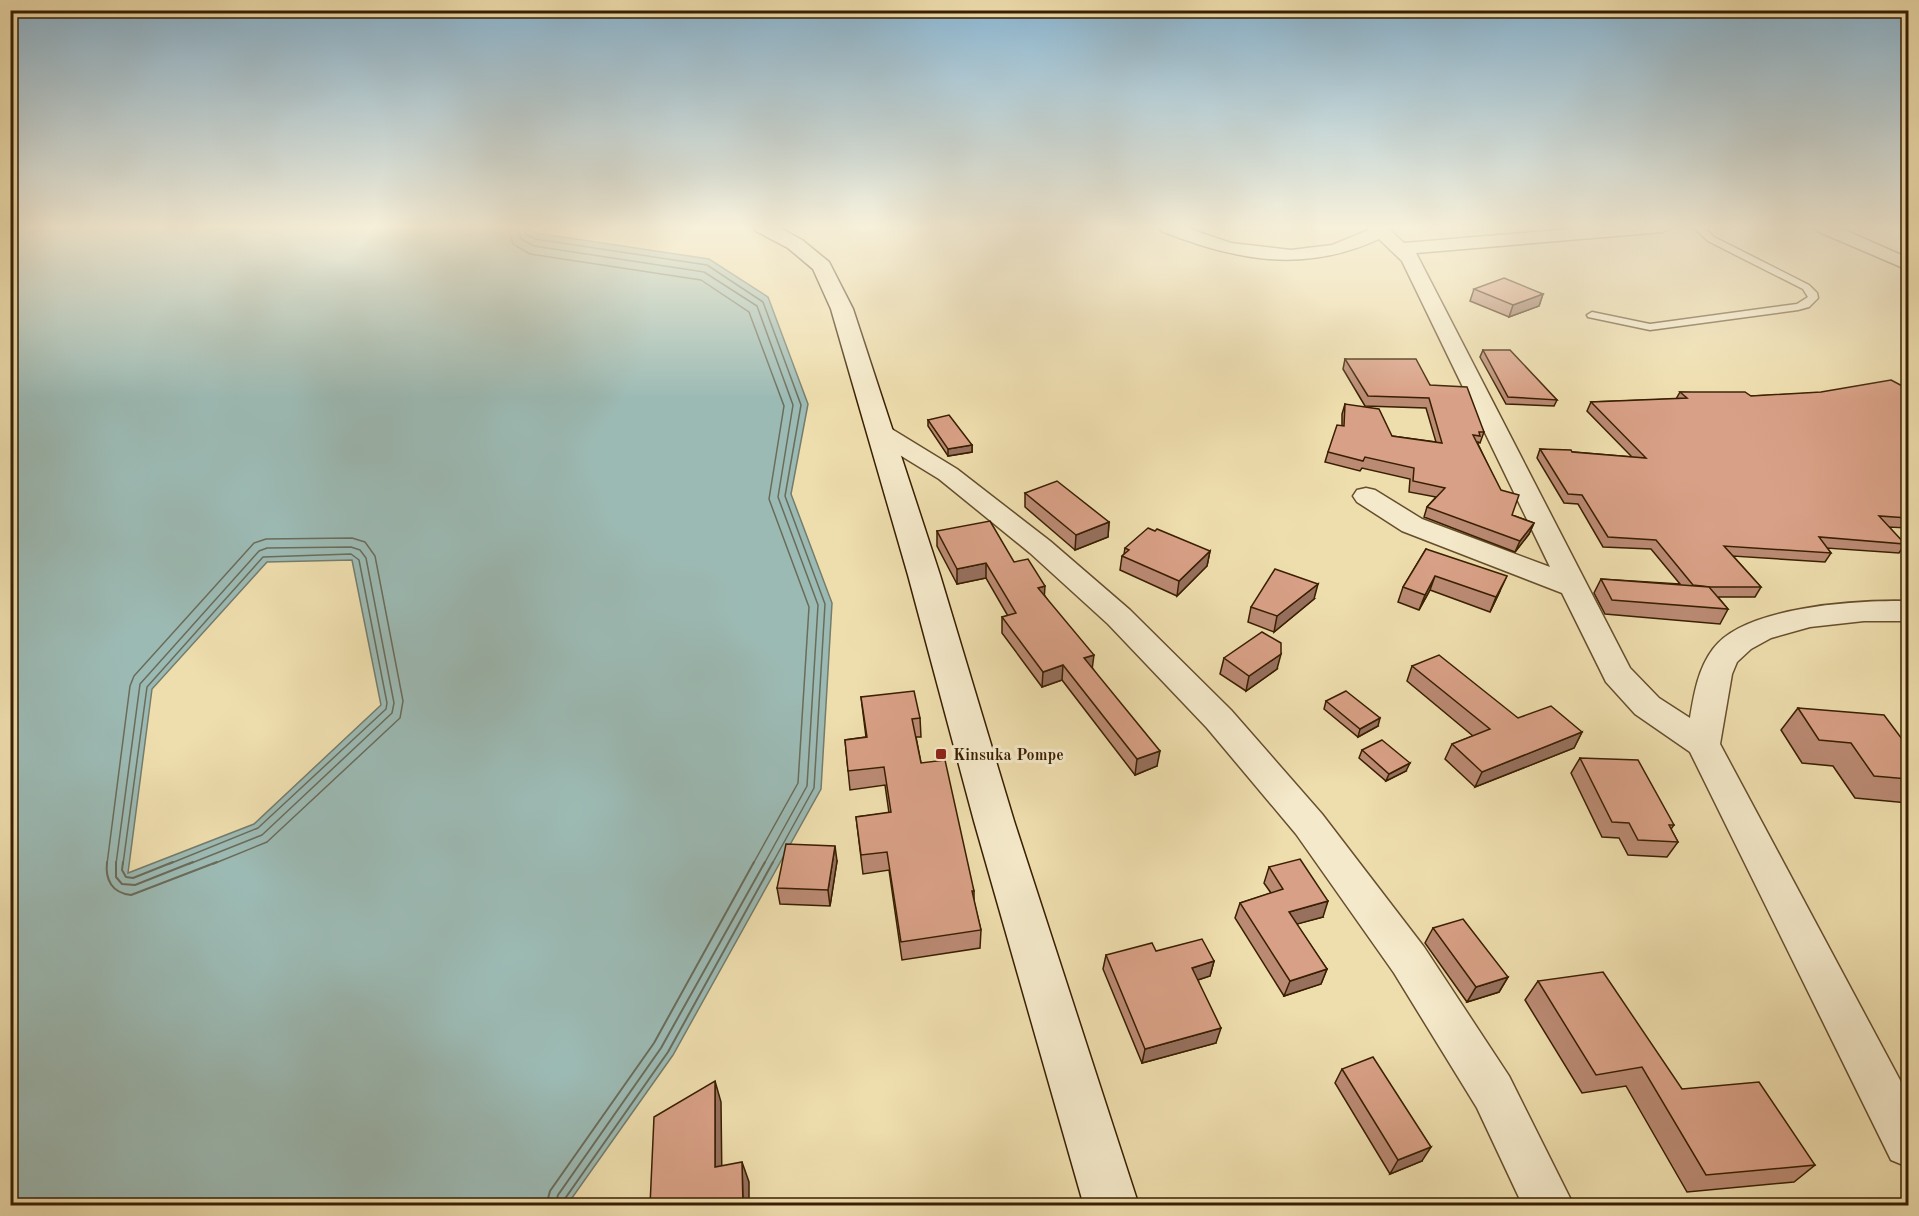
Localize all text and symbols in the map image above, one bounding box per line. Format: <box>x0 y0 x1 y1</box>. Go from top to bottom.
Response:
marker: Kinsuka Pompe <box>934 747 948 761</box>
place label: Kinsuka Pompe <box>953 748 1064 764</box>

